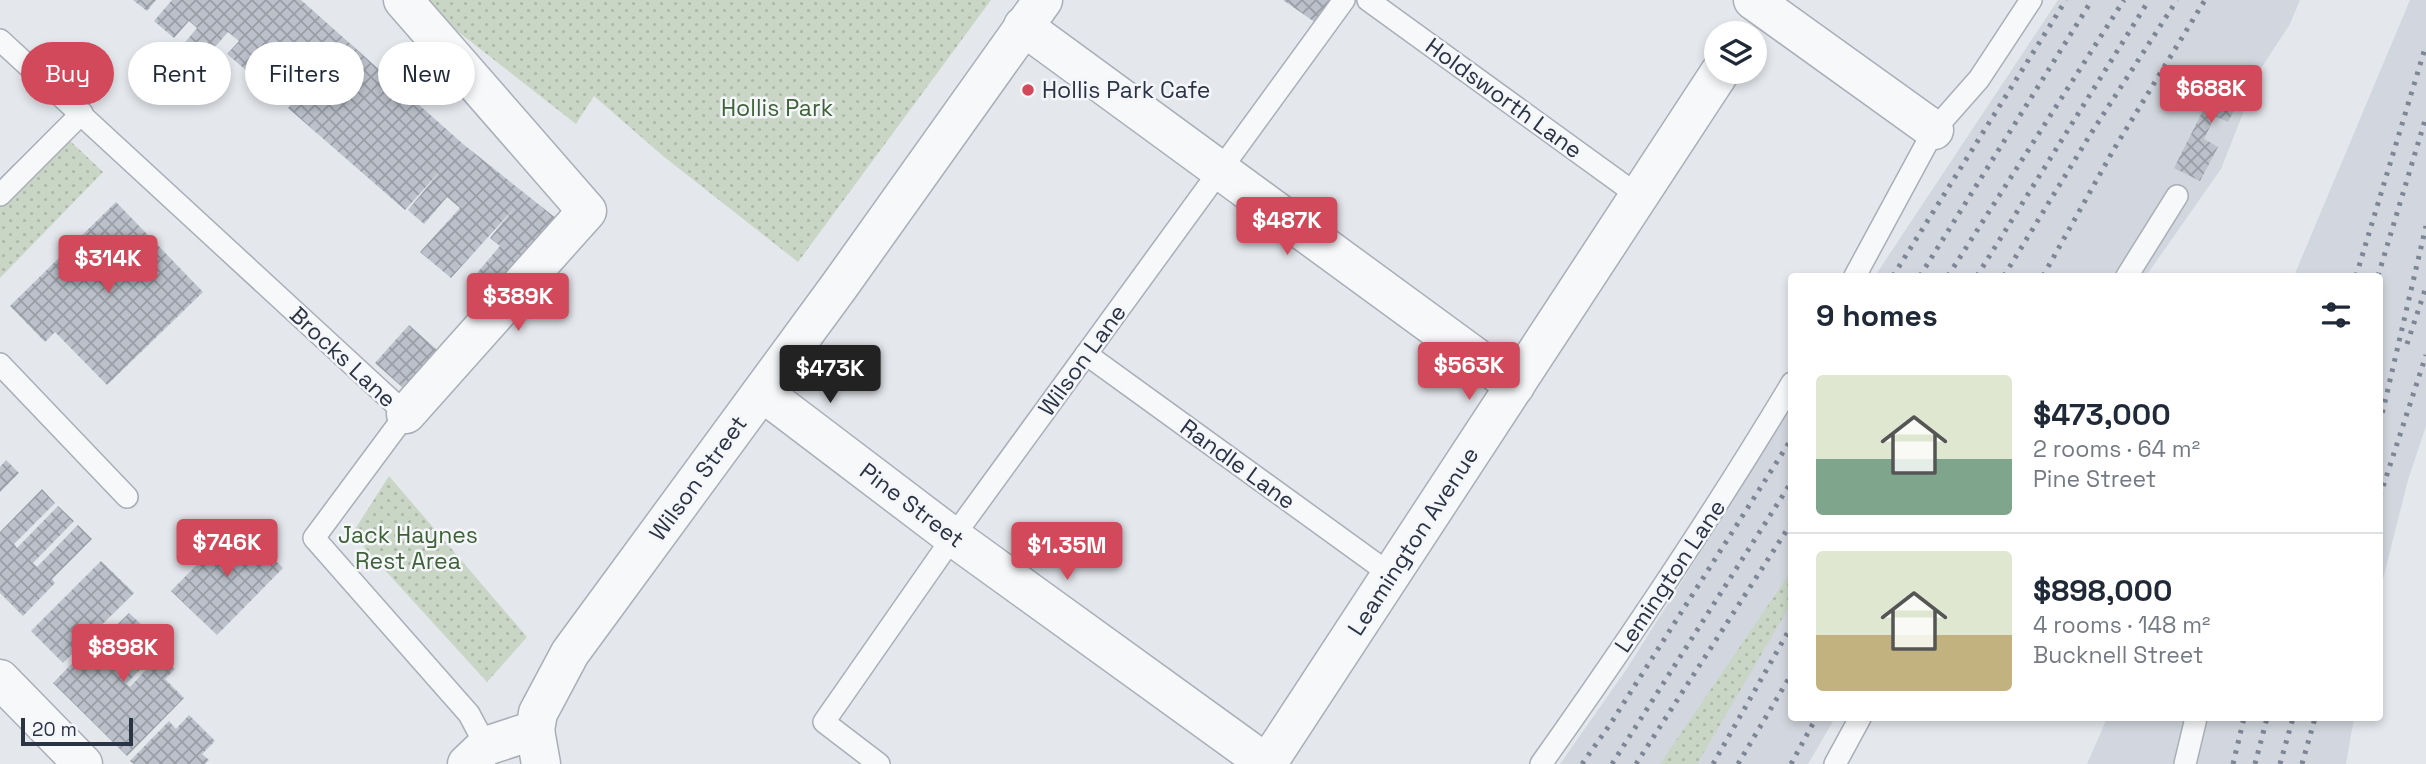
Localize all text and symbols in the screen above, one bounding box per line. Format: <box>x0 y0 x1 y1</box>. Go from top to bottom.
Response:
map controls <box>1704 21 1767 84</box>
button: layers <box>1704 21 1767 84</box>
street label: Holdsworth Lane <box>1420 31 1588 165</box>
chip: Buy <box>21 42 114 105</box>
chip: Rent <box>128 42 231 105</box>
chip: Filters <box>245 42 364 105</box>
chip: New <box>378 42 475 105</box>
pin: $688K <box>2162 66 2260 125</box>
text: $688K <box>2176 73 2246 103</box>
place label: Hollis Park Cafe <box>1042 75 1210 105</box>
marker: Hollis Park Cafe <box>1020 82 1036 98</box>
park label: Hollis Park <box>721 93 833 123</box>
pin: $487K <box>1238 198 1336 257</box>
text: $487K <box>1252 205 1322 235</box>
pin: $314K <box>59 236 157 295</box>
text: $314K <box>75 243 141 273</box>
pin: $389K <box>469 274 567 333</box>
text: $389K <box>483 281 553 311</box>
text: 9 homes <box>1816 296 1938 335</box>
icon: filters <box>2317 296 2355 334</box>
street label: Wilson Lane <box>1031 298 1133 422</box>
street label: Brocks Lane <box>283 300 403 414</box>
pin: $563K <box>1420 342 1518 402</box>
pin: $473K <box>781 346 879 405</box>
text: $563K <box>1434 350 1504 380</box>
text: $473K <box>796 353 864 383</box>
text: $473,000 <box>2033 395 2171 434</box>
icon: home <box>1872 403 1956 487</box>
street label: Wilson Street <box>642 409 754 547</box>
street label: Randle Lane <box>1174 412 1302 516</box>
text: 2 rooms · 64 m² <box>2033 434 2200 464</box>
street label: Leamington Avenue <box>1341 441 1485 641</box>
street label: Pine Street <box>854 456 970 554</box>
text: Pine Street <box>2033 464 2156 494</box>
street label: Lemington Lane <box>1608 494 1732 658</box>
pin: $746K <box>178 520 276 579</box>
park label: Jack Haynes Rest Area <box>338 520 478 576</box>
pin: $1.35M <box>1010 522 1124 582</box>
text: $746K <box>193 527 261 557</box>
text: $1.35M <box>1027 530 1107 560</box>
text: $898,000 <box>2033 571 2173 610</box>
icon: home <box>1872 579 1956 663</box>
text: 4 rooms · 148 m² <box>2033 610 2210 640</box>
pin: $898K <box>74 624 172 684</box>
text: $898K <box>88 632 158 662</box>
text: Bucknell Street <box>2033 640 2204 670</box>
scale bar <box>21 715 133 747</box>
text: 20 m <box>32 717 77 742</box>

